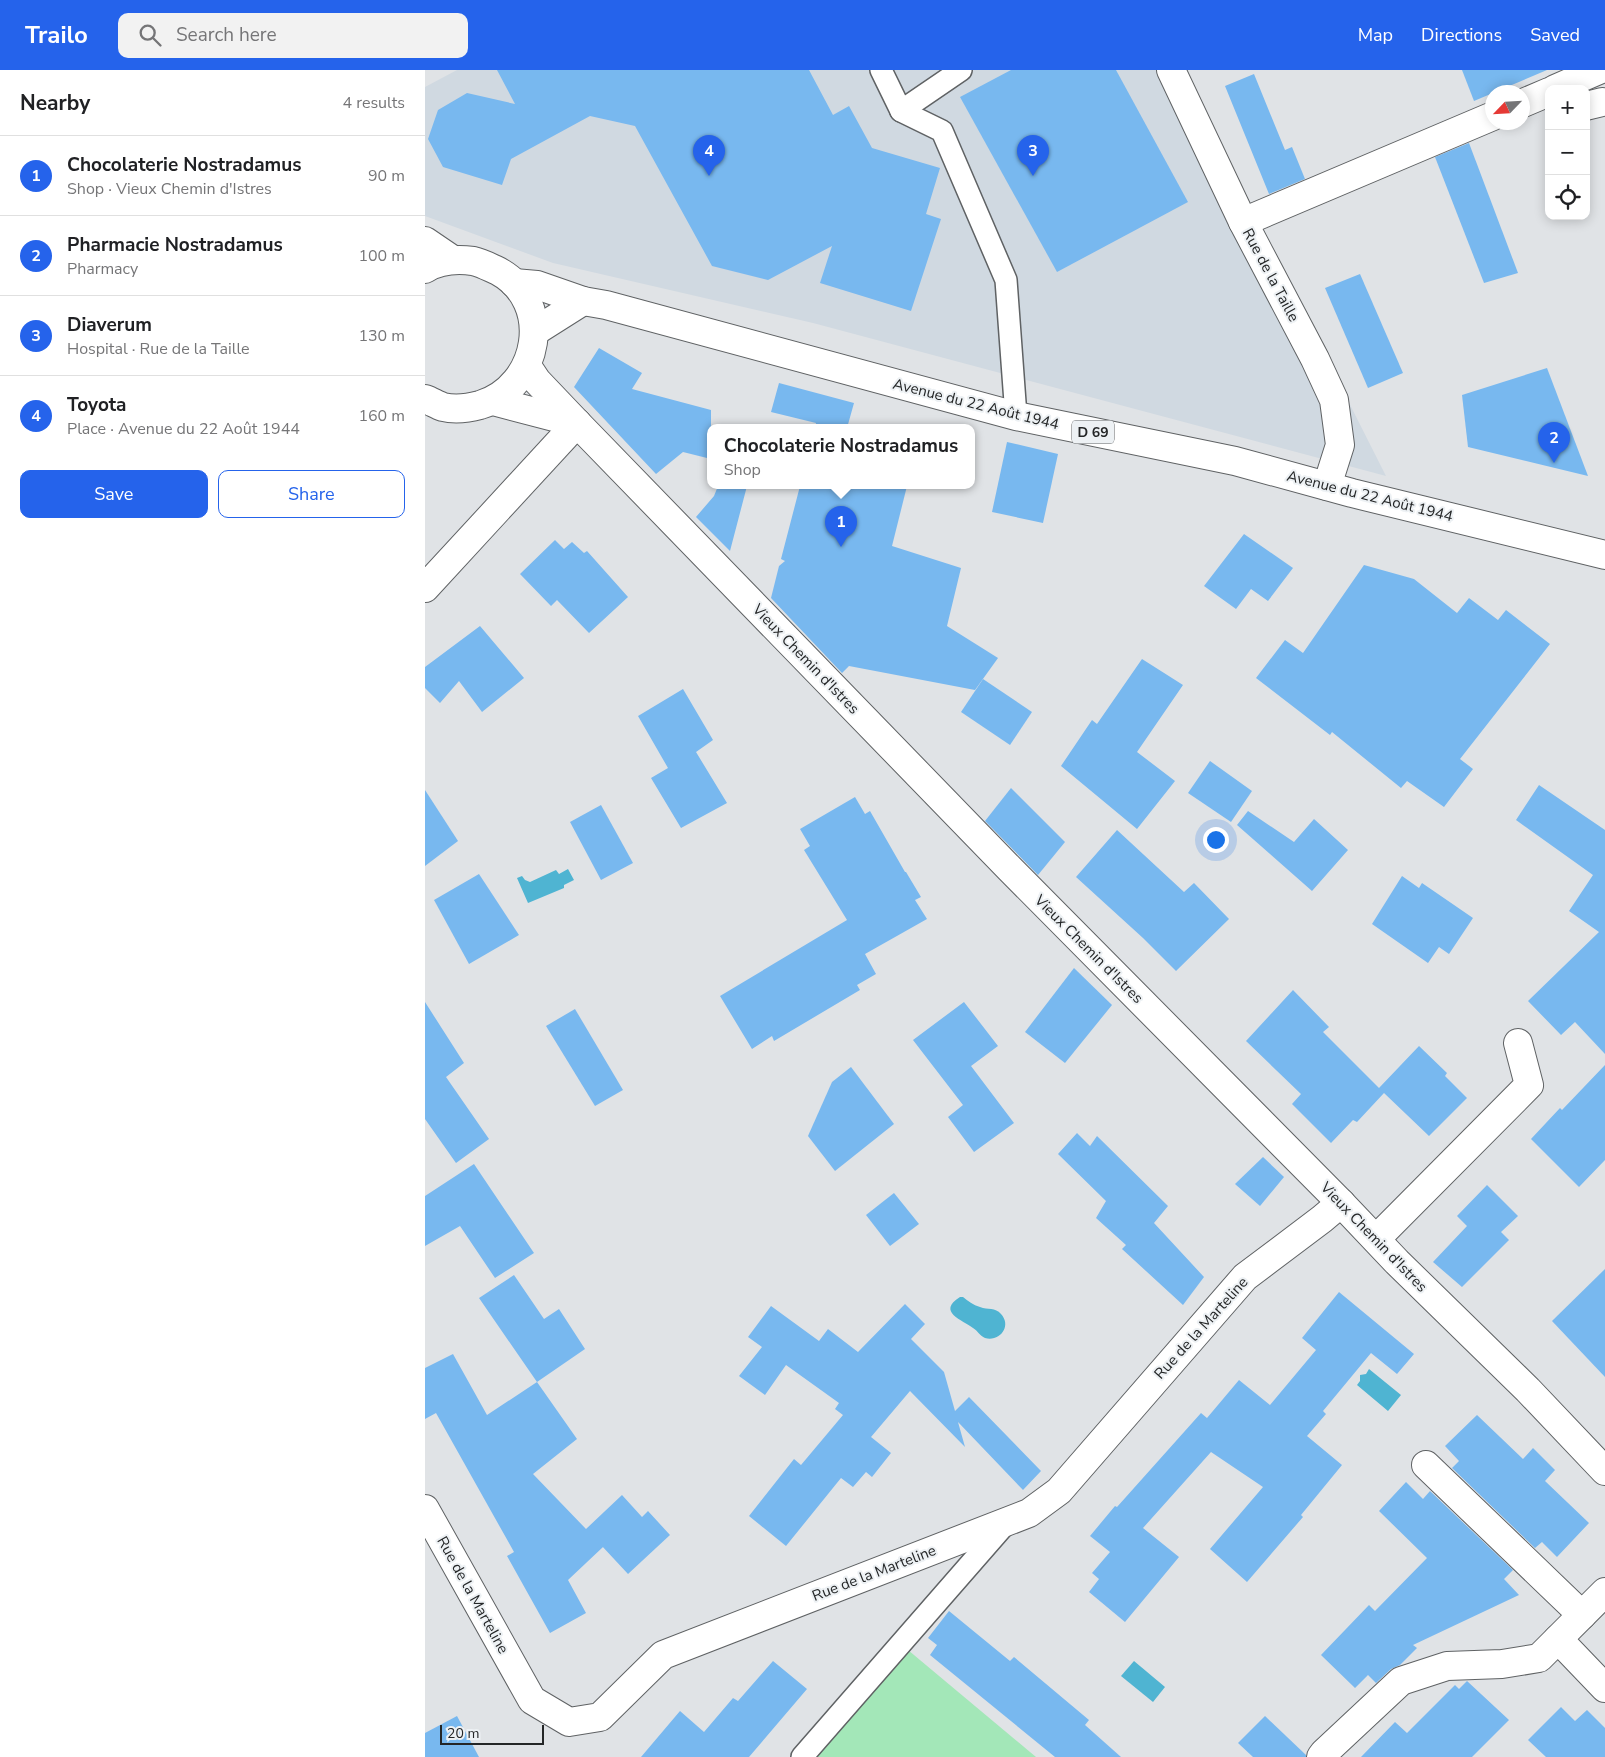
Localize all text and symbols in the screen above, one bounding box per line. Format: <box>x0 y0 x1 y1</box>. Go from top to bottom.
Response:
search box <box>118 13 468 58</box>
text: Trailo <box>25 19 88 51</box>
icon: search <box>136 21 164 49</box>
text: Search here <box>176 22 277 48</box>
text: Map <box>1358 23 1393 47</box>
text: Directions <box>1421 23 1502 47</box>
text: Saved <box>1530 23 1580 47</box>
north arrow <box>1485 85 1530 130</box>
map controls <box>1545 85 1590 220</box>
button: + <box>1545 85 1590 130</box>
text: Nearby <box>20 89 90 117</box>
text: 4 results <box>343 92 405 114</box>
button: − <box>1545 130 1590 175</box>
pin: 4 <box>693 135 725 176</box>
pin: 3 <box>1017 135 1049 176</box>
text: Chocolaterie Nostradamus <box>67 152 301 178</box>
text: 1 <box>31 165 41 187</box>
text: 90 m <box>368 165 405 187</box>
button: locate <box>1545 175 1590 220</box>
text: Shop · Vieux Chemin d'Istres <box>67 178 272 200</box>
street label: Rue de la Taille <box>1238 225 1304 325</box>
text: Pharmacie Nostradamus <box>67 232 283 258</box>
text: 2 <box>31 245 41 267</box>
text: 100 m <box>358 245 405 267</box>
text: Pharmacy <box>67 258 138 280</box>
text: Diaverum <box>67 312 152 338</box>
text: 3 <box>31 325 41 347</box>
text: 130 m <box>358 325 405 347</box>
text: Hospital · Rue de la Taille <box>67 338 250 360</box>
street label: Avenue du 22 Août 1944 <box>891 374 1061 434</box>
text: Toyota <box>67 392 126 418</box>
text: 4 <box>31 405 41 427</box>
text: 160 m <box>358 405 405 427</box>
text: Place · Avenue du 22 Août 1944 <box>67 418 300 440</box>
road number: D 69 <box>1072 421 1114 444</box>
pin: 2 <box>1538 422 1570 463</box>
popup <box>707 424 975 489</box>
text: Chocolaterie Nostradamus <box>724 433 958 459</box>
text: Shop <box>724 459 761 481</box>
street label: Avenue du 22 Août 1944 <box>1285 466 1455 526</box>
button: Save <box>20 470 208 518</box>
button: Share <box>218 470 405 518</box>
pin: 1 <box>825 506 857 547</box>
street label: Vieux Chemin d'Istres <box>747 599 864 718</box>
your location <box>1203 827 1229 853</box>
street label: Vieux Chemin d'Istres <box>1030 890 1148 1008</box>
street label: Vieux Chemin d'Istres <box>1315 1177 1432 1296</box>
street label: Rue de la Marteline <box>1150 1273 1252 1383</box>
street label: Rue de la Marteline <box>432 1533 514 1657</box>
street label: Rue de la Marteline <box>809 1540 939 1606</box>
scale bar <box>440 1722 544 1745</box>
text: 20 m <box>447 1724 479 1743</box>

